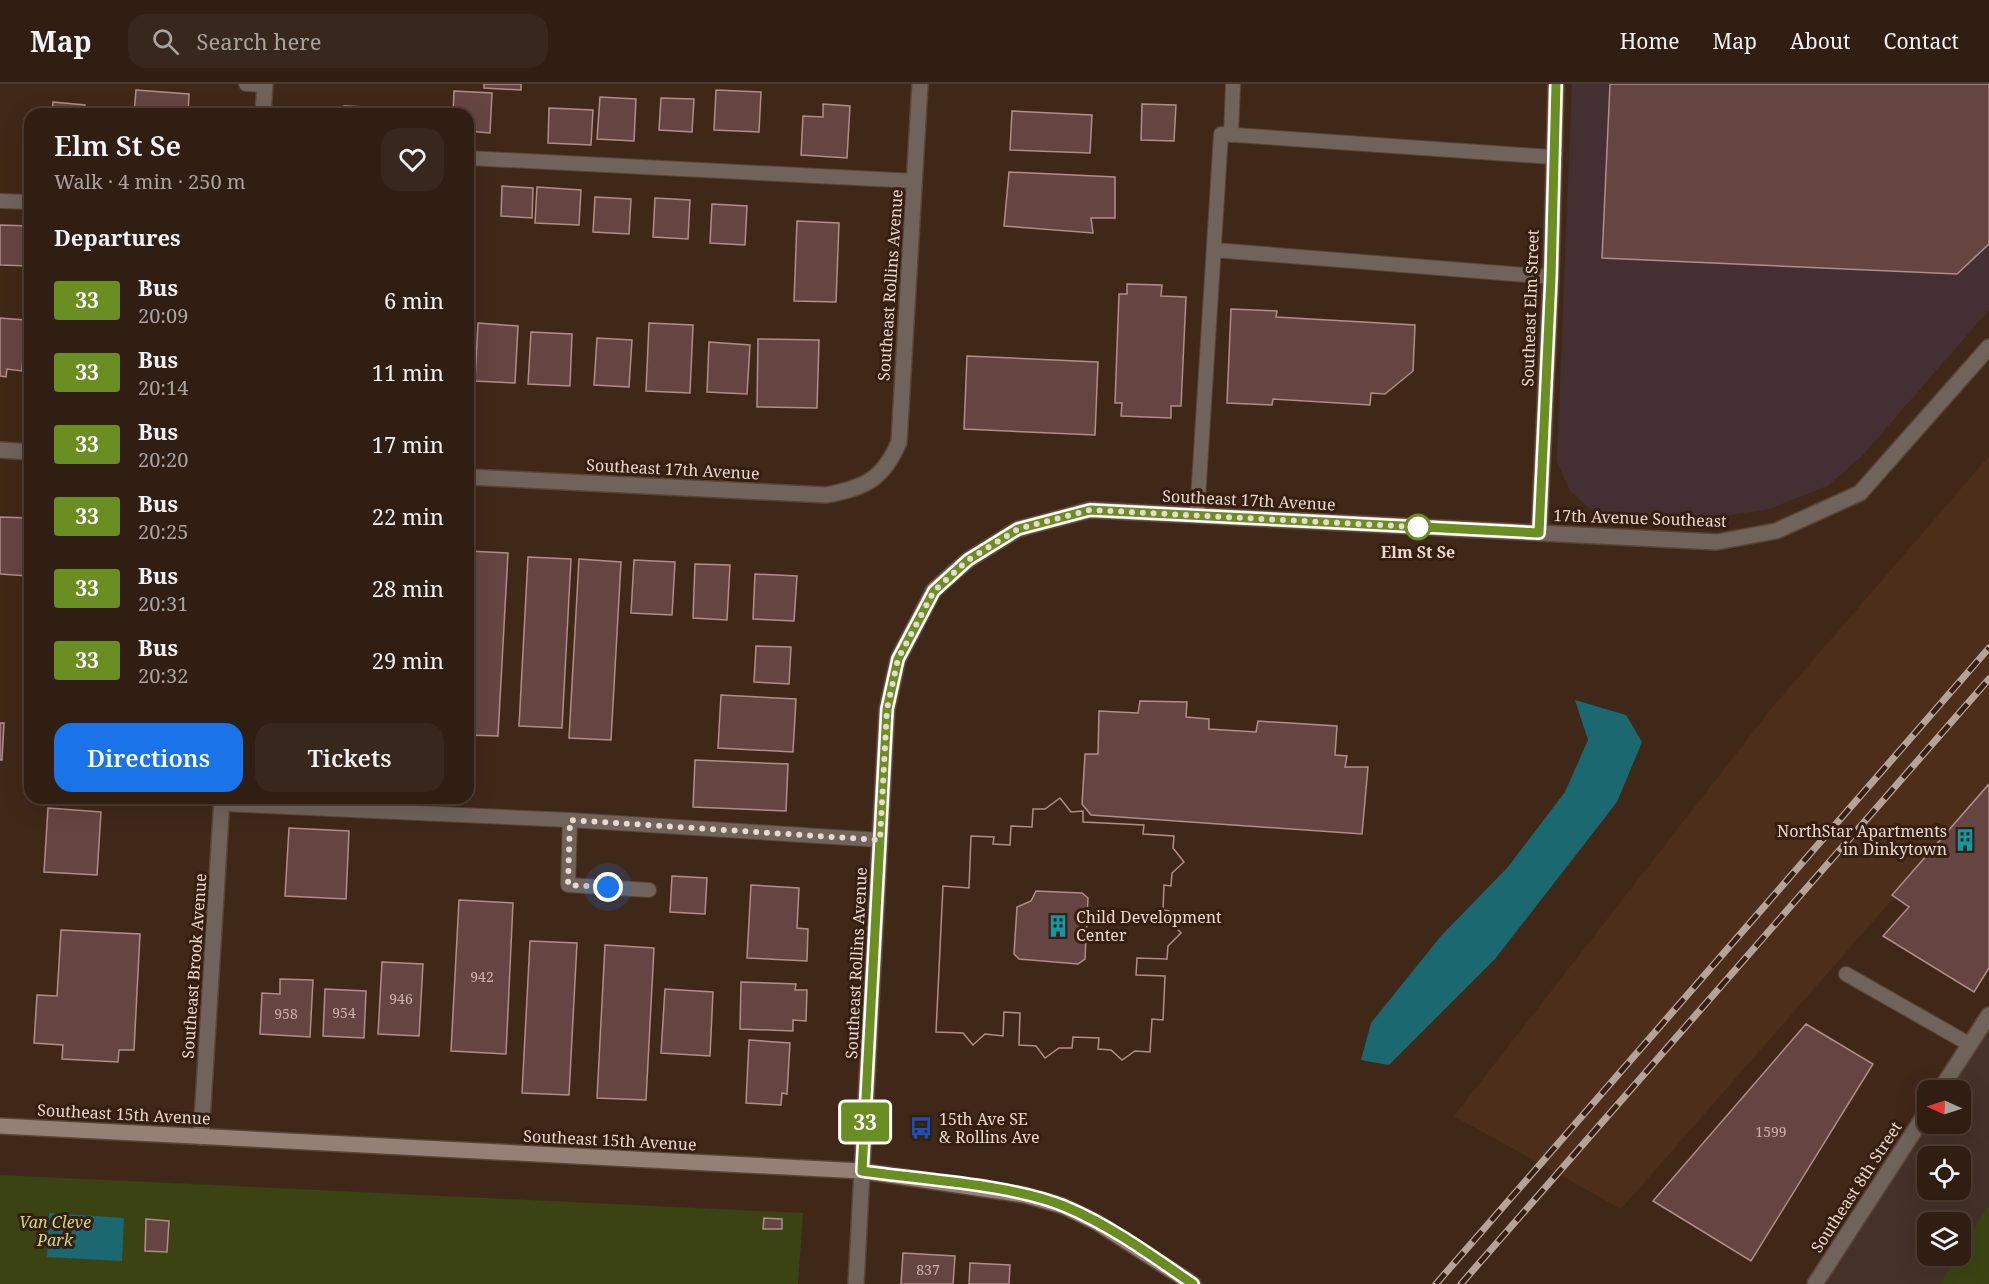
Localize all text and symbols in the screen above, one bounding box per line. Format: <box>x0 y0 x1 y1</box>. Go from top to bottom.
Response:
search box <box>128 14 548 68</box>
text: Map <box>30 22 92 60</box>
icon: search <box>149 25 182 58</box>
text: Search here <box>197 26 321 56</box>
text: Home <box>1620 27 1680 55</box>
text: Map <box>1713 27 1757 55</box>
text: About <box>1790 27 1851 55</box>
text: Contact <box>1884 27 1959 55</box>
text: Elm St Se <box>54 126 181 164</box>
button: heart <box>381 128 444 191</box>
text: Walk · 4 min · 250 m <box>54 168 246 195</box>
street label: Southeast Rollins Avenue <box>872 188 908 382</box>
text: Departures <box>54 222 181 252</box>
street label: Southeast Elm Street <box>1516 229 1544 387</box>
text: Bus <box>138 272 178 302</box>
text: 6 min <box>384 285 444 315</box>
text: 33 <box>75 286 99 314</box>
text: 20:09 <box>138 302 188 329</box>
text: Bus <box>138 344 178 374</box>
text: 11 min <box>372 357 444 387</box>
text: 33 <box>75 358 99 386</box>
text: 20:14 <box>138 374 188 401</box>
text: Bus <box>138 416 178 446</box>
text: 17 min <box>372 429 444 459</box>
text: 33 <box>75 430 99 458</box>
text: 20:20 <box>138 446 188 473</box>
street label: Southeast 17th Avenue <box>586 453 760 485</box>
street label: Southeast 17th Avenue <box>1162 484 1336 516</box>
text: Bus <box>138 488 178 518</box>
text: 22 min <box>372 501 444 531</box>
text: 33 <box>75 502 99 530</box>
street label: 17th Avenue Southeast <box>1553 504 1727 532</box>
marker: Elm St Se <box>1405 514 1431 540</box>
text: 20:25 <box>138 518 188 545</box>
place label: Elm St Se <box>1381 541 1455 563</box>
text: Bus <box>138 560 178 590</box>
text: 28 min <box>372 573 444 603</box>
text: 33 <box>75 574 99 602</box>
text: 20:31 <box>138 590 188 617</box>
text: Bus <box>138 632 178 662</box>
text: 29 min <box>372 645 444 675</box>
text: 33 <box>75 646 99 674</box>
text: 20:32 <box>138 662 188 689</box>
button: Directions <box>54 723 243 792</box>
button: Tickets <box>255 723 444 792</box>
place label: NorthStar Apartments in Dinkytown <box>1777 820 1947 860</box>
building icon: NorthStar Apartments in Dinkytown <box>1952 827 1978 853</box>
street label: Southeast Rollins Avenue <box>840 866 872 1060</box>
your location <box>593 872 623 902</box>
street label: Southeast Brook Avenue <box>177 873 211 1059</box>
place label: Child Development Center <box>1076 906 1222 946</box>
building icon: Child Development Center <box>1045 913 1071 939</box>
house number: 942 <box>470 967 494 986</box>
house number: 946 <box>389 989 413 1008</box>
house number: 954 <box>332 1003 356 1022</box>
house number: 958 <box>274 1004 298 1023</box>
north arrow <box>1917 1080 1971 1134</box>
map controls <box>1917 1080 1971 1266</box>
street label: Southeast 15th Avenue <box>37 1098 211 1130</box>
line badge: 33 <box>838 1102 892 1142</box>
text: 33 <box>853 1108 877 1136</box>
place label: 15th Ave SE & Rollins Ave <box>939 1108 1040 1148</box>
bus stop icon: 15th Ave SE & Rollins Ave <box>908 1115 934 1141</box>
street label: Southeast 8th Street <box>1805 1117 1907 1257</box>
house number: 1599 <box>1755 1122 1787 1141</box>
street label: Southeast 15th Avenue <box>523 1124 697 1156</box>
button: locate <box>1917 1146 1971 1200</box>
park label: Van Cleve Park <box>19 1211 91 1251</box>
button: layers <box>1917 1212 1971 1266</box>
house number: 837 <box>916 1260 940 1279</box>

